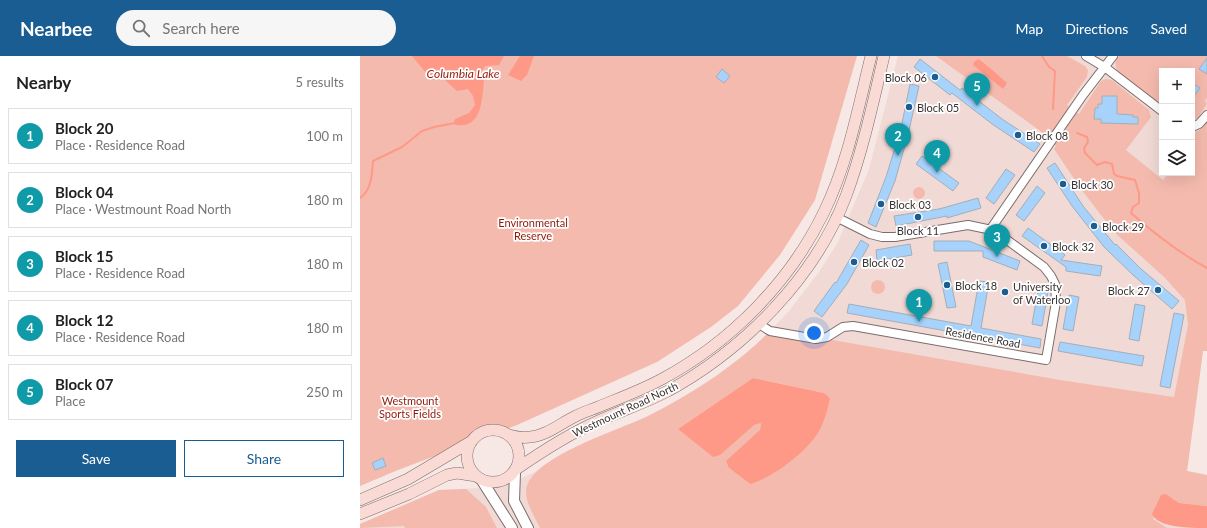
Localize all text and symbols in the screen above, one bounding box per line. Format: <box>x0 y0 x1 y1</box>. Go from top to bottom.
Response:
search box <box>116 10 396 46</box>
text: Nearbee <box>20 17 92 40</box>
icon: search <box>130 17 152 39</box>
text: Search here <box>162 19 240 37</box>
text: Map <box>1016 20 1043 37</box>
text: Directions <box>1065 20 1128 37</box>
text: Saved <box>1150 20 1187 37</box>
water label: Columbia Lake <box>427 66 500 81</box>
map controls <box>1159 68 1195 176</box>
button: + <box>1159 68 1195 104</box>
place label: Block 06 <box>885 71 927 84</box>
text: Nearby <box>16 72 71 93</box>
marker: Block 06 <box>930 72 940 82</box>
pin: 5 <box>964 73 990 106</box>
text: 5 results <box>296 74 344 90</box>
place label: Block 05 <box>917 101 959 114</box>
marker: Block 05 <box>904 102 914 112</box>
button: − <box>1159 104 1195 140</box>
text: Block 20 <box>55 119 113 137</box>
pin: 2 <box>885 123 911 156</box>
text: 1 <box>26 128 34 144</box>
text: 100 m <box>306 128 343 144</box>
place label: Block 08 <box>1026 129 1068 142</box>
marker: Block 08 <box>1013 130 1023 140</box>
text: Place · Residence Road <box>55 137 185 153</box>
pin: 4 <box>924 140 950 173</box>
button: layers <box>1159 140 1195 176</box>
place label: Block 30 <box>1071 178 1114 191</box>
marker: Block 30 <box>1058 179 1068 189</box>
text: Block 04 <box>55 183 113 201</box>
text: 2 <box>26 192 34 208</box>
text: 180 m <box>306 192 343 208</box>
place label: Block 03 <box>889 198 931 211</box>
marker: Block 03 <box>876 199 886 209</box>
text: Place · Westmount Road North <box>55 201 231 217</box>
marker: Block 11 <box>913 212 923 222</box>
park label: Environmental Reserve <box>498 216 568 242</box>
place label: Block 29 <box>1102 220 1144 233</box>
marker: Block 29 <box>1089 221 1099 231</box>
place label: Block 11 <box>897 224 939 237</box>
pin: 3 <box>984 224 1010 257</box>
place label: Block 32 <box>1052 240 1094 253</box>
marker: Block 32 <box>1039 241 1049 251</box>
text: Block 15 <box>55 247 113 265</box>
text: 3 <box>26 256 34 272</box>
text: 180 m <box>306 256 343 272</box>
place label: Block 02 <box>862 256 904 269</box>
marker: Block 02 <box>849 257 859 267</box>
text: Place · Residence Road <box>55 265 185 281</box>
place label: Block 18 <box>955 279 997 292</box>
marker: Block 18 <box>942 280 952 290</box>
place label: University of Waterloo <box>1013 280 1070 306</box>
place label: Block 27 <box>1108 284 1150 297</box>
marker: Block 27 <box>1153 285 1163 295</box>
marker: University of Waterloo <box>1000 287 1010 297</box>
pin: 1 <box>906 289 932 322</box>
text: Block 12 <box>55 311 113 329</box>
text: 4 <box>26 320 34 336</box>
text: 180 m <box>306 320 343 336</box>
your location <box>804 323 824 343</box>
street label: Residence Road <box>944 324 1022 350</box>
text: Place · Residence Road <box>55 329 185 345</box>
text: Block 07 <box>55 375 113 393</box>
street label: Westmount Road North <box>570 379 680 439</box>
text: 5 <box>26 384 34 400</box>
text: 250 m <box>306 384 343 400</box>
text: Place <box>55 393 85 409</box>
park label: Westmount Sports Fields <box>379 394 441 420</box>
button: Save <box>16 440 176 477</box>
button: Share <box>184 440 344 477</box>

